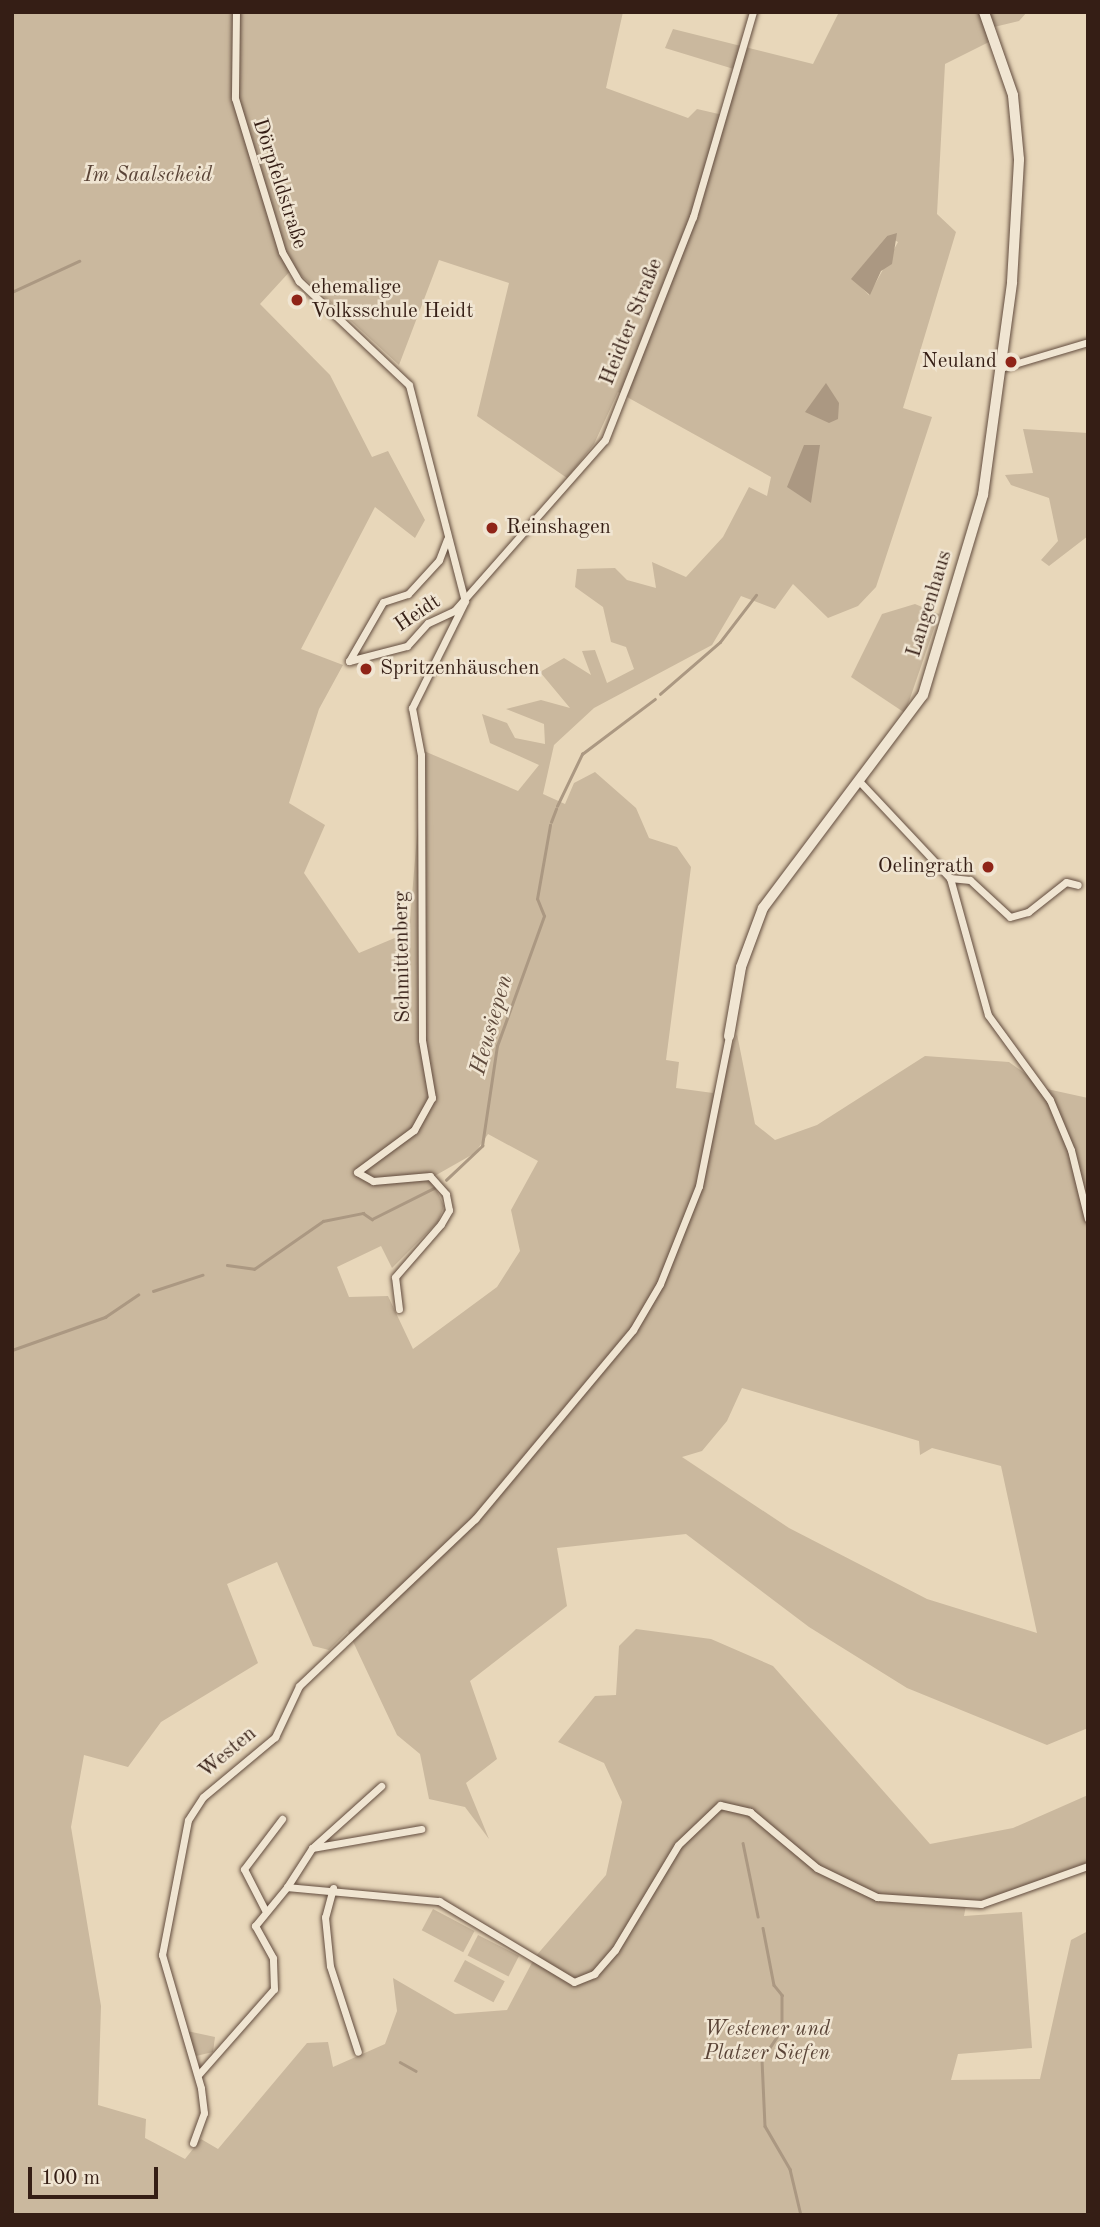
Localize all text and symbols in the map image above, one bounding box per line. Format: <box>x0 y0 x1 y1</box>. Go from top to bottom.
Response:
street label: Dörpfeldstraße <box>246 116 312 252</box>
park label: Im Saalscheid <box>84 163 212 189</box>
street label: Heidter Straße <box>595 255 669 389</box>
place label: ehemalige Volksschule Heidt <box>311 275 474 325</box>
marker: ehemalige Volksschule Heidt <box>289 292 305 308</box>
place label: Neuland <box>922 349 997 375</box>
marker: Neuland <box>1003 354 1019 370</box>
place label: Reinshagen <box>506 515 611 541</box>
marker: Reinshagen <box>484 520 500 536</box>
street label: Langenhaus <box>902 548 958 660</box>
street label: Heidt <box>390 590 446 638</box>
place label: Spritzenhäuschen <box>380 656 539 682</box>
marker: Spritzenhäuschen <box>358 661 374 677</box>
place label: Oelingrath <box>878 854 974 880</box>
marker: Oelingrath <box>980 859 996 875</box>
street label: Schmittenberg <box>389 891 417 1023</box>
water label: Heusiepen <box>465 972 519 1078</box>
street label: Westen <box>194 1722 262 1784</box>
park label: Westener und Platzer Siefen <box>704 2017 830 2067</box>
scale bar <box>32 2154 161 2198</box>
text: 100 m <box>41 2168 100 2189</box>

